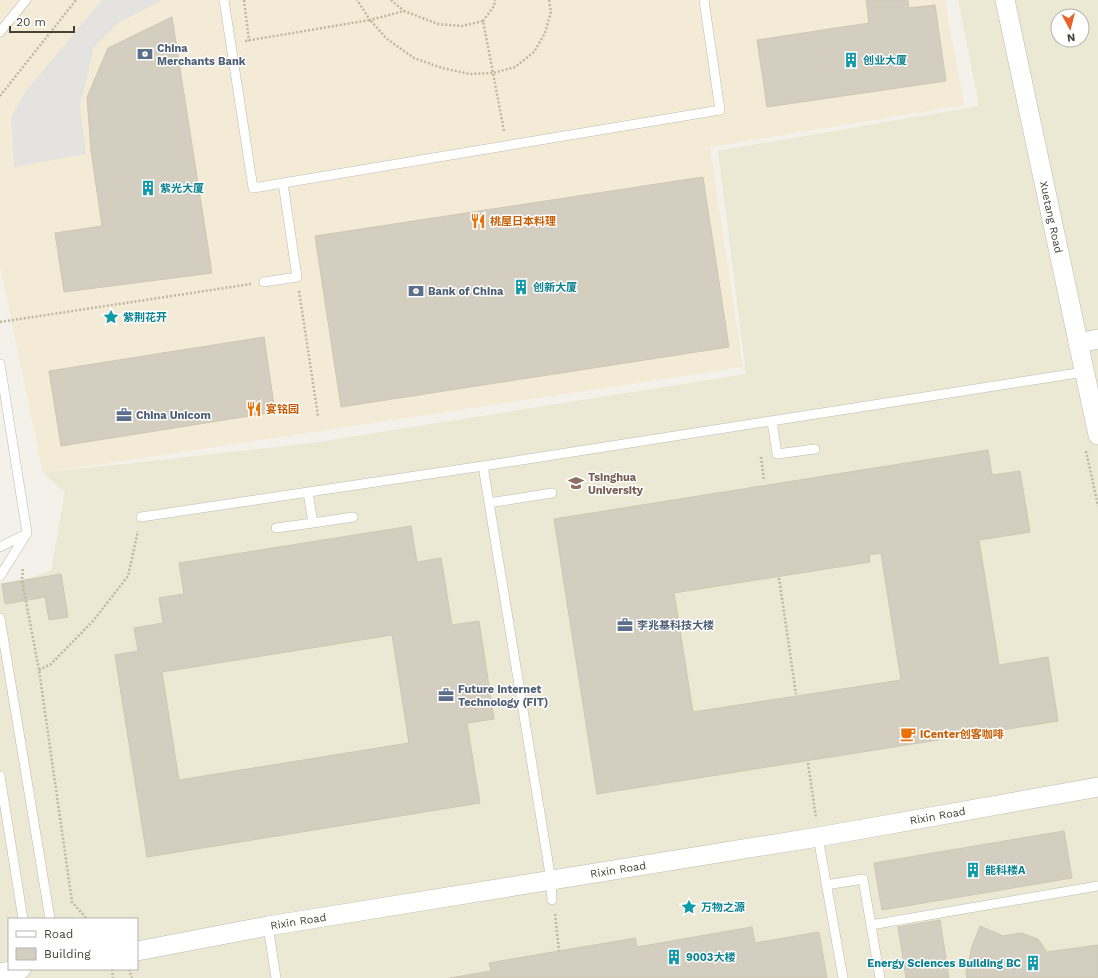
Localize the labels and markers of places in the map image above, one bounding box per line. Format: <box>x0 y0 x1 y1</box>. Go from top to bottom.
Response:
place label: China Merchants Bank <box>157 42 246 68</box>
bank icon: China Merchants Bank <box>136 45 154 63</box>
building icon: 创业大厦 <box>842 51 860 69</box>
place label: 创业大厦 <box>863 54 907 67</box>
building icon: 紫光大厦 <box>139 179 157 197</box>
place label: 紫光大厦 <box>160 182 204 195</box>
restaurant icon: 桃屋日本料理 <box>469 212 487 230</box>
place label: 桃屋日本料理 <box>490 215 556 228</box>
building icon: 创新大厦 <box>512 278 530 296</box>
place label: 创新大厦 <box>533 281 577 294</box>
bank icon: Bank of China <box>407 282 425 300</box>
place label: Bank of China <box>428 285 504 298</box>
place icon: 紫荆花开 <box>102 308 120 326</box>
place label: 紫荆花开 <box>123 311 167 324</box>
restaurant icon: 宴铭园 <box>245 400 263 418</box>
place label: 宴铭园 <box>266 403 299 416</box>
office icon: China Unicom <box>115 406 133 424</box>
place label: China Unicom <box>136 409 211 422</box>
place label: Tsinghua University <box>588 471 644 497</box>
school or university icon: Tsinghua University <box>567 474 585 492</box>
office icon: 李兆基科技大楼 <box>616 616 634 634</box>
place label: 李兆基科技大楼 <box>637 619 714 632</box>
place label: Future Internet Technology (FIT) <box>458 683 548 709</box>
office icon: Future Internet Technology (FIT) <box>437 686 455 704</box>
cafe icon: iCenter创客咖啡 <box>899 725 917 743</box>
place label: iCenter创客咖啡 <box>920 728 1004 741</box>
building icon: 能科楼A <box>964 861 982 879</box>
place label: 能科楼A <box>985 864 1026 877</box>
place icon: 万物之源 <box>680 898 698 916</box>
place label: 万物之源 <box>701 901 745 914</box>
building icon: 9003大楼 <box>665 948 683 966</box>
place label: 9003大楼 <box>686 951 735 964</box>
building icon: Energy Sciences Building BC <box>1024 954 1042 972</box>
place label: Energy Sciences Building BC <box>867 957 1022 970</box>

